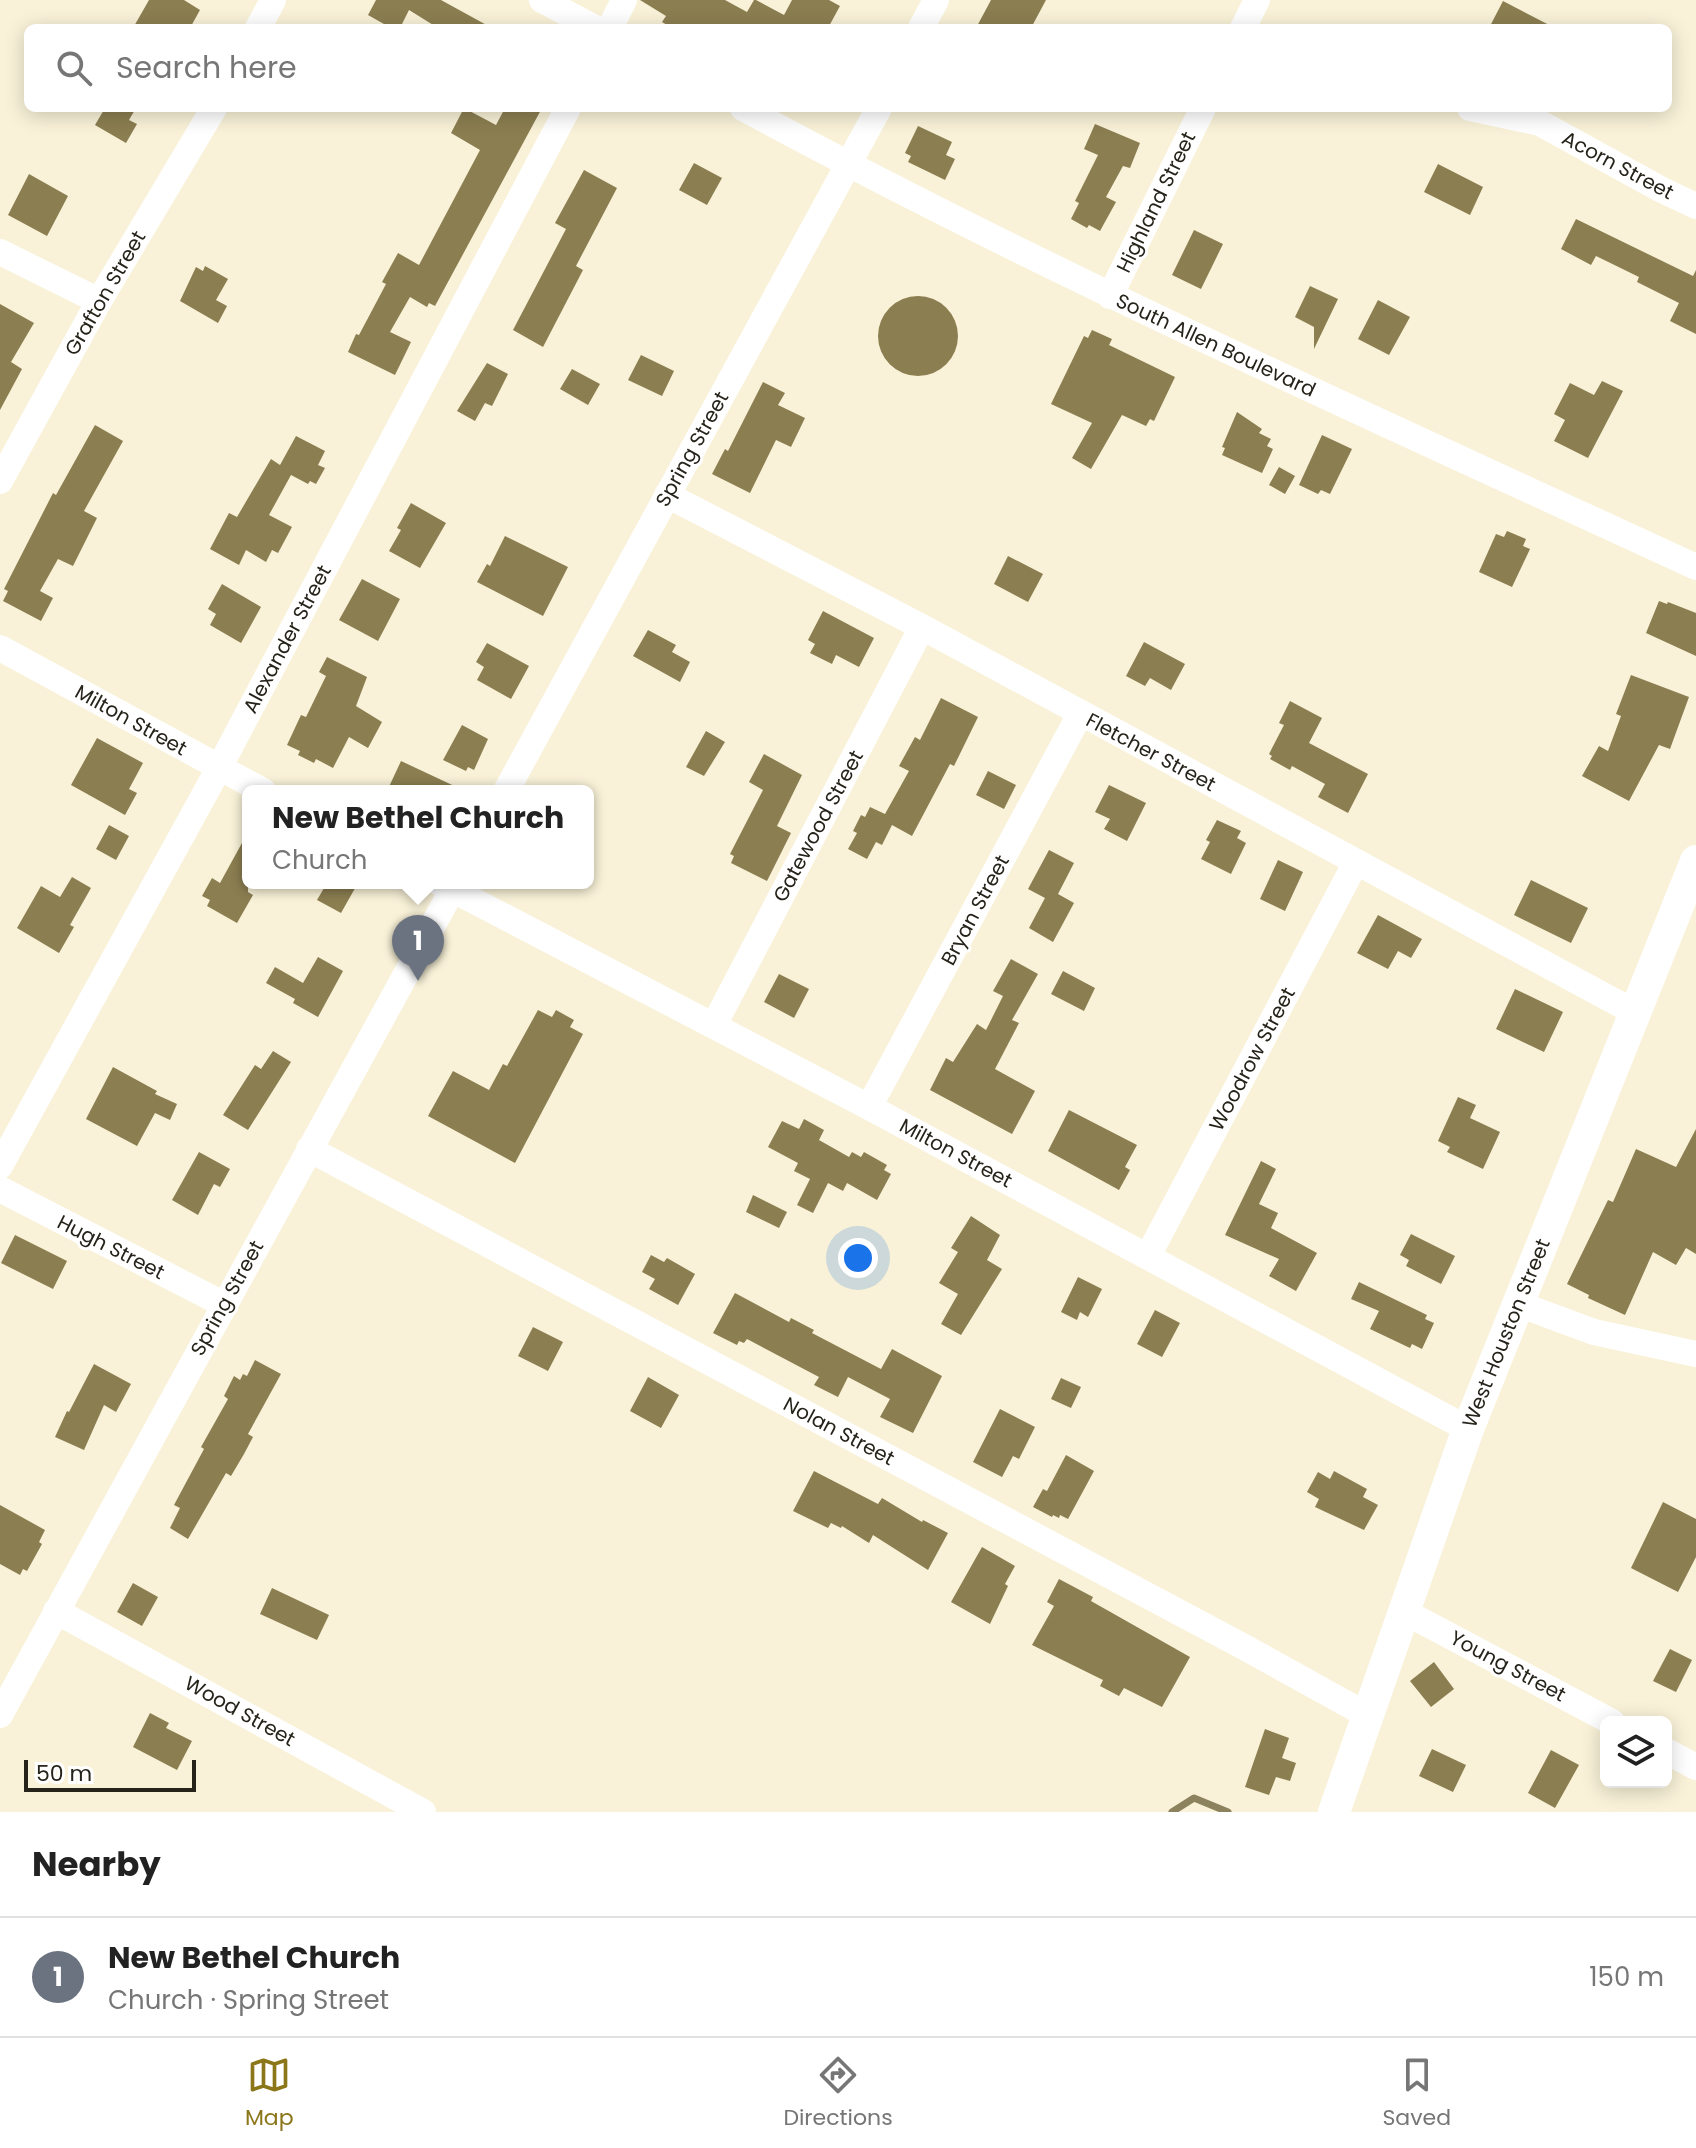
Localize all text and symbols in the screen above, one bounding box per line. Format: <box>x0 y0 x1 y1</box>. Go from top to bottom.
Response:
search box <box>24 24 1672 112</box>
icon: search <box>52 46 96 90</box>
text: Search here <box>116 46 297 89</box>
street label: Acorn Street <box>1557 124 1679 206</box>
street label: Highland Street <box>1110 127 1202 277</box>
street label: Grafton Street <box>58 225 152 361</box>
street label: South Allen Boulevard <box>1112 286 1320 404</box>
street label: Spring Street <box>649 386 735 512</box>
street label: Alexander Street <box>236 560 338 718</box>
street label: Milton Street <box>70 678 192 762</box>
street label: Fletcher Street <box>1081 706 1221 798</box>
street label: Gatewood Street <box>766 745 870 907</box>
popup <box>242 785 594 889</box>
text: New Bethel Church <box>272 796 564 839</box>
text: Church <box>272 842 367 878</box>
street label: Bryan Street <box>934 850 1016 970</box>
pin: 1 <box>392 915 444 981</box>
street label: Woodrow Street <box>1202 982 1302 1136</box>
street label: Milton Street <box>895 1112 1017 1194</box>
street label: Hugh Street <box>53 1208 169 1286</box>
street label: West Houston Street <box>1455 1234 1557 1432</box>
street label: Spring Street <box>184 1235 270 1361</box>
your location <box>838 1238 878 1278</box>
street label: Nolan Street <box>779 1390 899 1472</box>
street label: Young Street <box>1445 1624 1571 1708</box>
street label: Wood Street <box>180 1669 300 1753</box>
map controls <box>1600 1716 1672 1788</box>
button: layers <box>1600 1716 1672 1788</box>
scale bar <box>24 1756 196 1792</box>
text: 50 m <box>36 1758 92 1789</box>
text: Nearby <box>32 1840 161 1888</box>
text: New Bethel Church <box>108 1936 400 1979</box>
text: 1 <box>53 1959 63 1995</box>
text: 150 m <box>1589 1959 1664 1995</box>
text: Church · Spring Street <box>108 1982 389 2018</box>
tab: Map <box>245 2053 294 2134</box>
tab: Directions <box>783 2053 893 2134</box>
tab: Saved <box>1382 2053 1451 2134</box>

